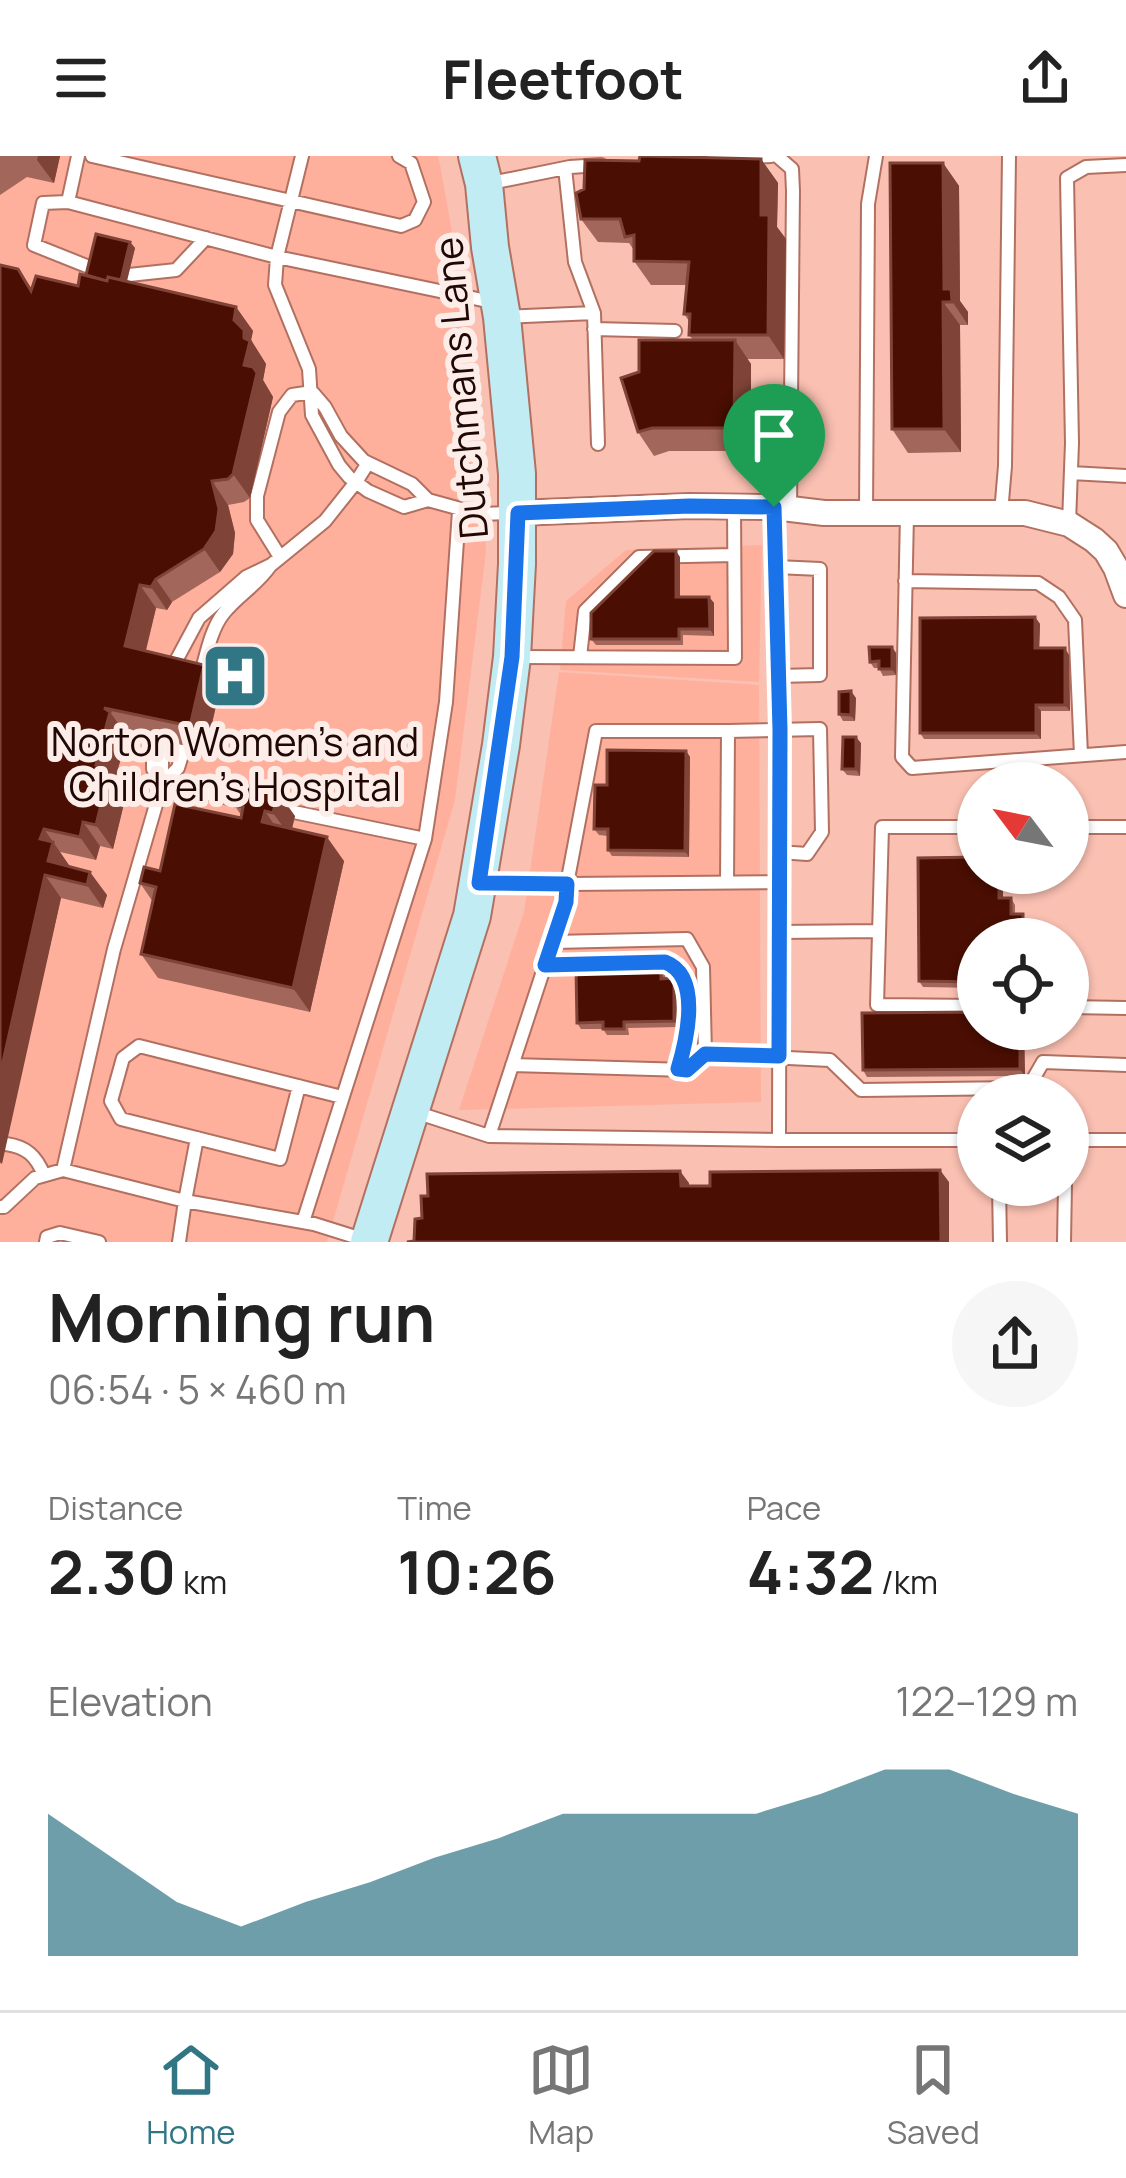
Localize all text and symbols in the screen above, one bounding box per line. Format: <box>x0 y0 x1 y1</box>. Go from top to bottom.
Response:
text: Fleetfoot <box>442 41 684 115</box>
icon: menu <box>48 45 114 111</box>
icon: share <box>1012 45 1078 111</box>
street label: Dutchmans Lane <box>420 235 500 541</box>
pin <box>723 384 825 507</box>
icon: arrive <box>741 402 807 468</box>
hospital icon: Norton Women's and Children's Hospital <box>200 641 270 711</box>
place label: Norton Women's and Children's Hospital <box>51 714 419 813</box>
north arrow <box>957 762 1089 894</box>
map controls <box>957 762 1089 1206</box>
button: locate <box>957 918 1089 1050</box>
button: layers <box>957 1074 1089 1206</box>
text: Morning run <box>48 1272 435 1362</box>
button: share <box>952 1281 1078 1407</box>
text: 06:54 · 5 × 460 m <box>48 1362 347 1416</box>
text: Distance <box>48 1485 183 1530</box>
text: Time <box>397 1485 472 1530</box>
text: Pace <box>747 1485 821 1530</box>
text: 2.30 <box>48 1530 176 1612</box>
text: 10:26 <box>397 1530 557 1612</box>
text: 4:32 <box>747 1530 874 1612</box>
text: km <box>176 1559 227 1604</box>
text: /km <box>874 1559 938 1604</box>
text: Elevation <box>48 1674 213 1728</box>
text: 122–129 m <box>896 1674 1078 1728</box>
tab: Home <box>146 2037 236 2154</box>
tab: Map <box>528 2037 594 2154</box>
tab: Saved <box>887 2037 980 2154</box>

